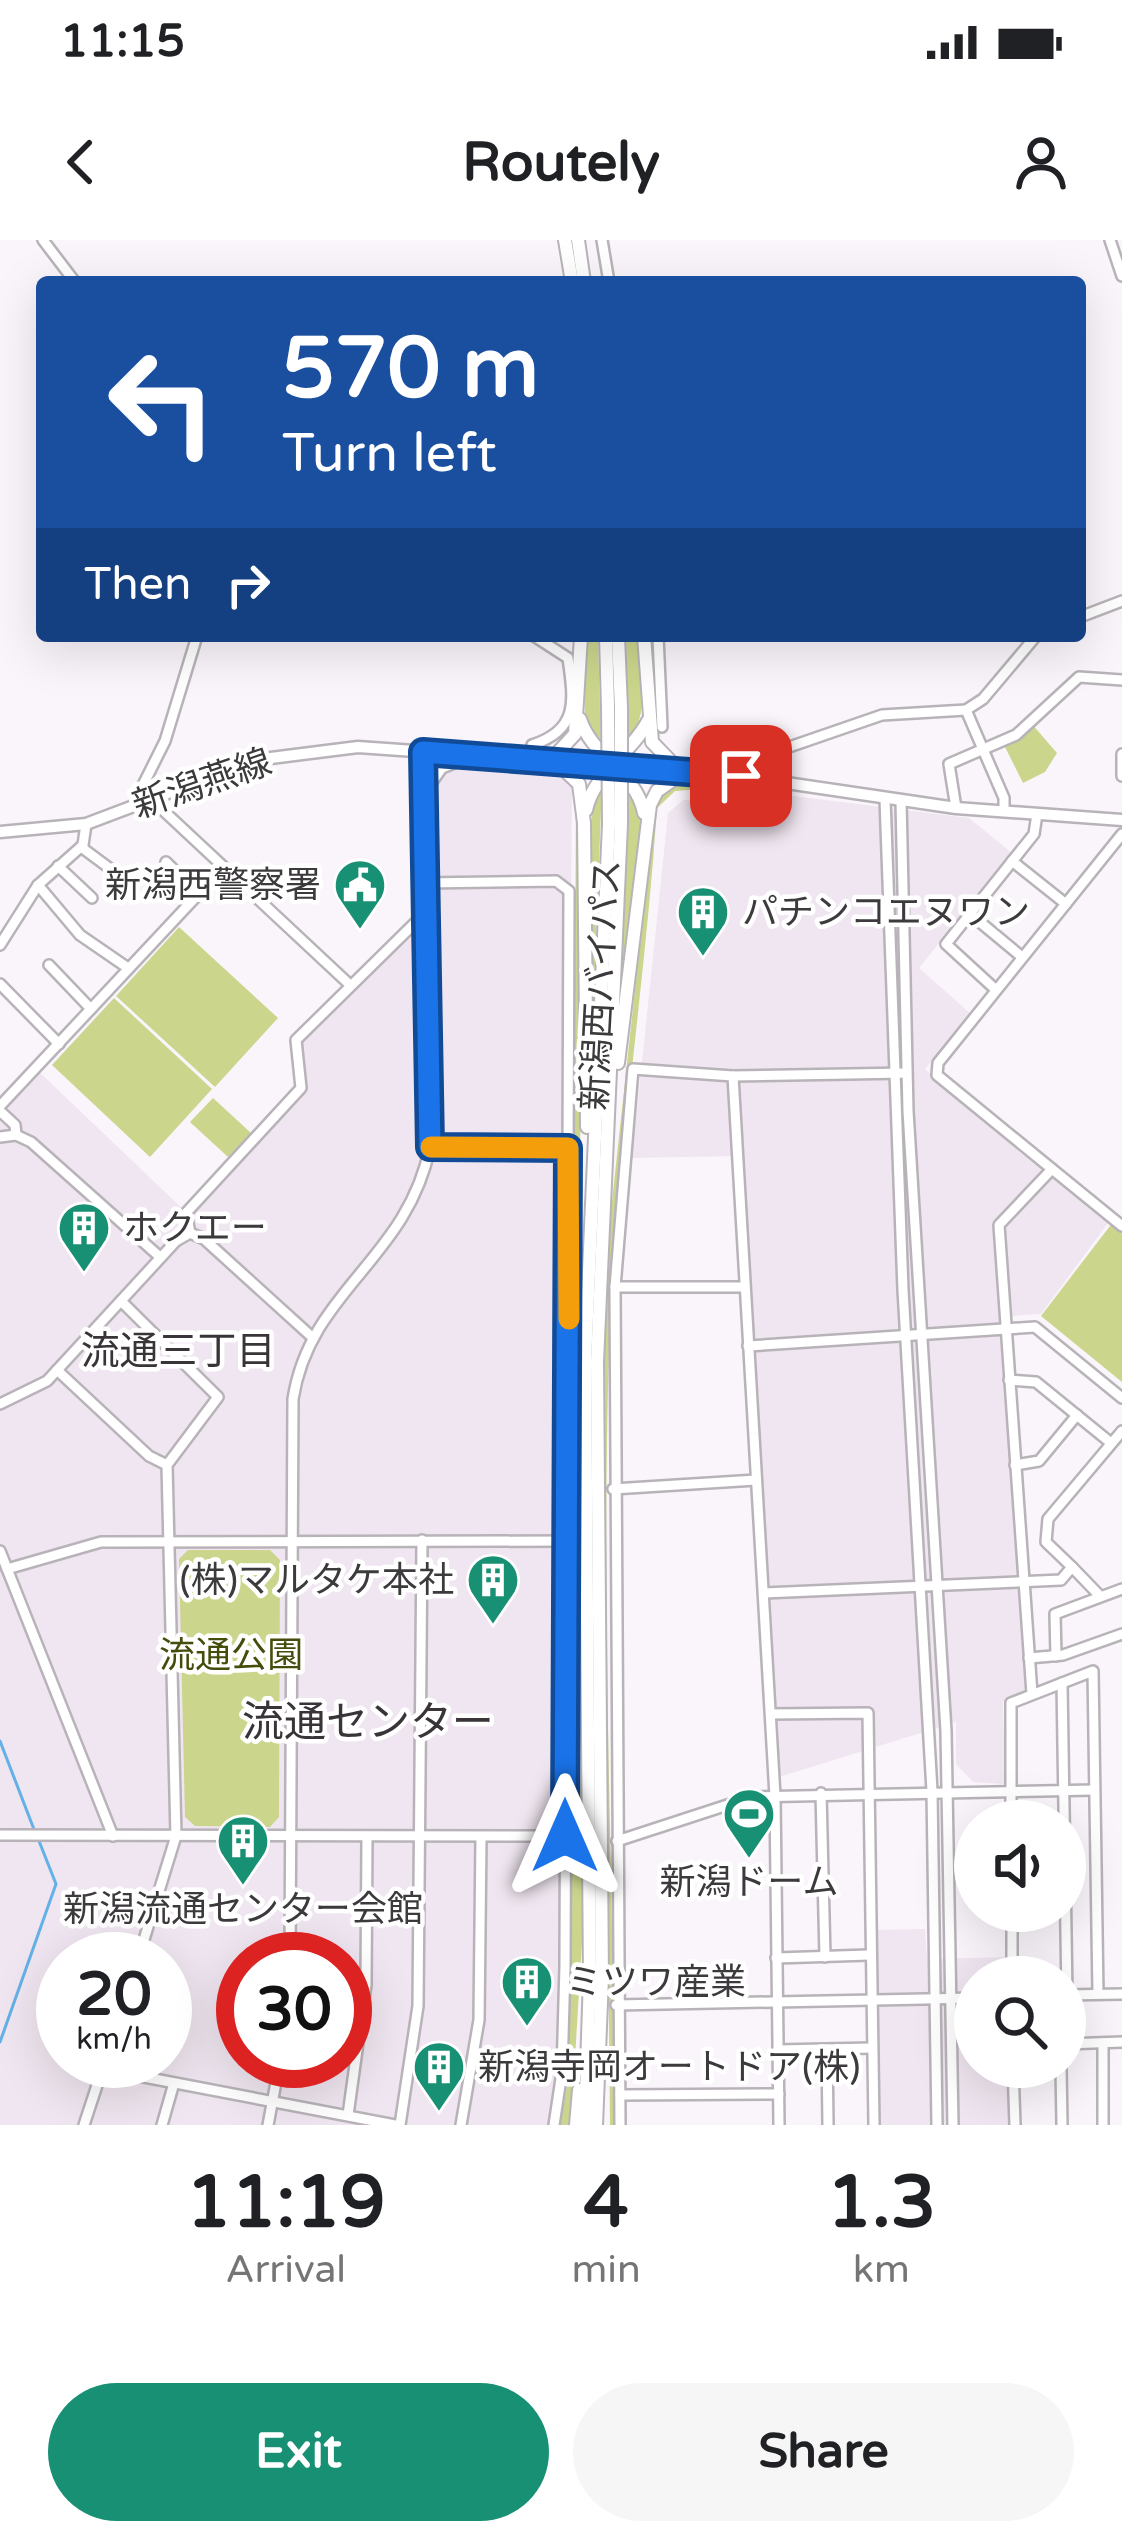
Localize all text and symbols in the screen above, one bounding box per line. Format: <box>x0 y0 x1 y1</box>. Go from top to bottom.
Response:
text: 11:15 <box>60 15 185 69</box>
icon: back <box>48 129 114 195</box>
icon: person <box>1008 129 1074 195</box>
text: Routely <box>462 130 660 195</box>
text: 570 m <box>282 319 539 420</box>
icon: left <box>84 324 240 480</box>
text: Turn left <box>282 421 497 486</box>
icon: right <box>215 552 281 618</box>
text: Then <box>84 558 191 612</box>
pin <box>690 725 792 827</box>
street label: 新潟燕線 <box>127 740 277 828</box>
icon: arrive <box>708 743 774 809</box>
public building icon: 新潟西警察署 <box>332 857 388 931</box>
street label: 新潟西バイパス <box>573 858 629 1112</box>
place label: 新潟西警察署 <box>105 864 321 907</box>
building icon: パチンコエヌワン <box>675 884 731 958</box>
place label: パチンコエヌワン <box>742 891 1030 934</box>
building icon: ホクエー <box>56 1200 112 1274</box>
place label: ホクエー <box>123 1207 267 1250</box>
district label: 流通三丁目 <box>80 1328 276 1375</box>
building icon: (株)マルタケ本社 <box>465 1552 521 1626</box>
place label: (株)マルタケ本社 <box>180 1559 454 1602</box>
park label: 流通公園 <box>159 1634 303 1677</box>
district label: 流通センター <box>242 1697 494 1748</box>
position arrow <box>502 1773 628 1899</box>
sports icon: 新潟ドーム <box>721 1786 777 1860</box>
map controls <box>954 1800 1086 2088</box>
button: sound <box>954 1800 1086 1932</box>
building icon: 新潟流通センター会館 <box>215 1813 271 1887</box>
place label: 新潟ドーム <box>660 1861 838 1904</box>
place label: 新潟流通センター会館 <box>63 1888 423 1931</box>
speed limit sign: 30 <box>216 1932 372 2088</box>
building icon: ミツワ産業 <box>499 1954 555 2028</box>
button: search <box>954 1956 1086 2088</box>
text: 20 <box>76 1959 152 2031</box>
place label: ミツワ産業 <box>566 1961 746 2004</box>
text: km/h <box>76 2021 152 2058</box>
building icon: 新潟寺岡オートドア(株) <box>411 2039 467 2113</box>
place label: 新潟寺岡オートドア(株) <box>478 2046 860 2089</box>
text: 11:19 <box>186 2160 386 2247</box>
text: 4 <box>584 2160 629 2247</box>
text: 1.3 <box>827 2160 936 2247</box>
text: Arrival <box>226 2246 346 2293</box>
text: min <box>572 2246 641 2293</box>
text: km <box>853 2246 910 2293</box>
button: Exit <box>48 2383 549 2521</box>
button: Share <box>573 2383 1074 2521</box>

